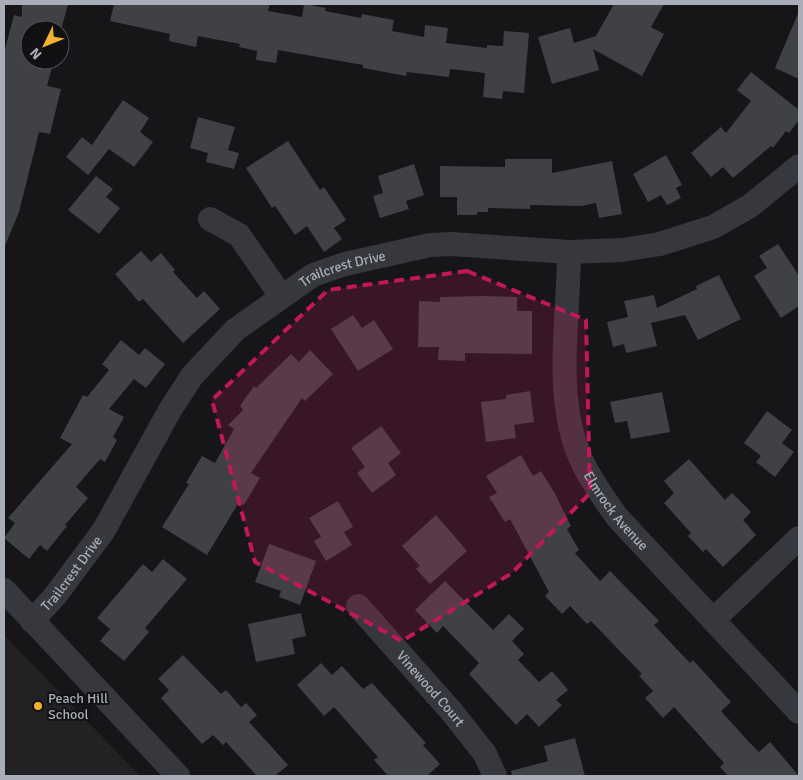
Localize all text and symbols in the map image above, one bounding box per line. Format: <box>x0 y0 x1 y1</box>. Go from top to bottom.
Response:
north arrow <box>20 20 70 70</box>
text: N <box>26 44 45 63</box>
street label: Trailcrest Drive <box>296 247 387 291</box>
street label: Elmrock Avenue <box>580 468 652 554</box>
street label: Trailcrest Drive <box>37 532 105 614</box>
street label: Vinewood Court <box>393 647 469 730</box>
place label: Peach Hill School <box>48 690 108 723</box>
marker: Peach Hill School <box>32 700 44 712</box>

